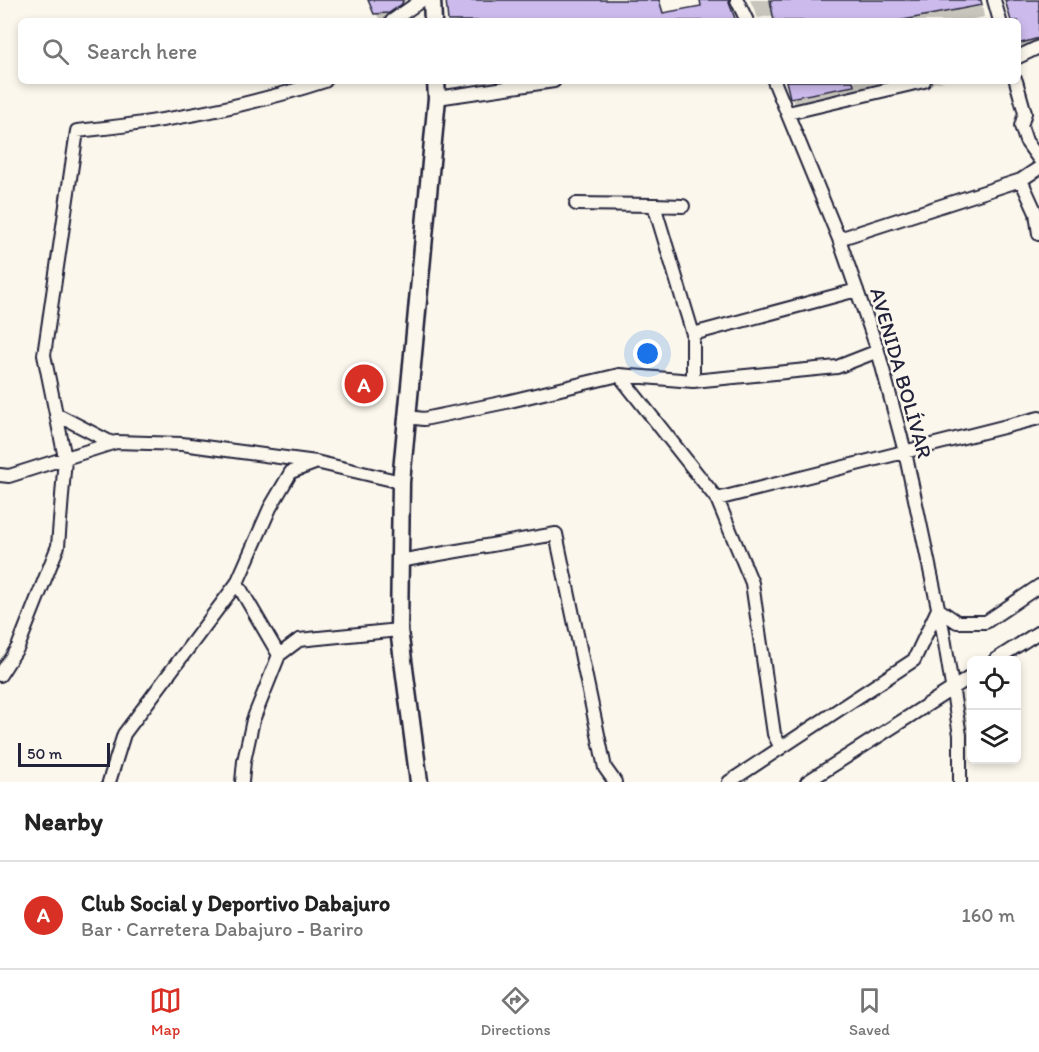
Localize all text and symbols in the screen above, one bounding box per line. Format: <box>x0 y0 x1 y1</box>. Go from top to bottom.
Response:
search box <box>18 18 1021 84</box>
icon: search <box>39 35 72 68</box>
text: Search here <box>87 38 197 65</box>
street label: AVENIDA BOLÍVAR <box>865 285 938 461</box>
your location <box>633 339 662 368</box>
pin: A <box>344 362 384 406</box>
map controls <box>967 656 1021 764</box>
button: locate <box>967 656 1021 710</box>
button: layers <box>967 710 1021 764</box>
scale bar <box>18 740 110 768</box>
text: 50 m <box>27 744 62 763</box>
text: Nearby <box>24 805 103 837</box>
text: Club Social y Deportivo Dabajuro <box>81 890 390 917</box>
text: A <box>37 903 50 927</box>
text: 160 m <box>962 903 1015 927</box>
text: Bar · Carretera Dabajuro - Bariro <box>81 917 363 941</box>
tab: Map <box>149 984 182 1039</box>
tab: Directions <box>480 984 551 1039</box>
tab: Saved <box>849 984 890 1039</box>

